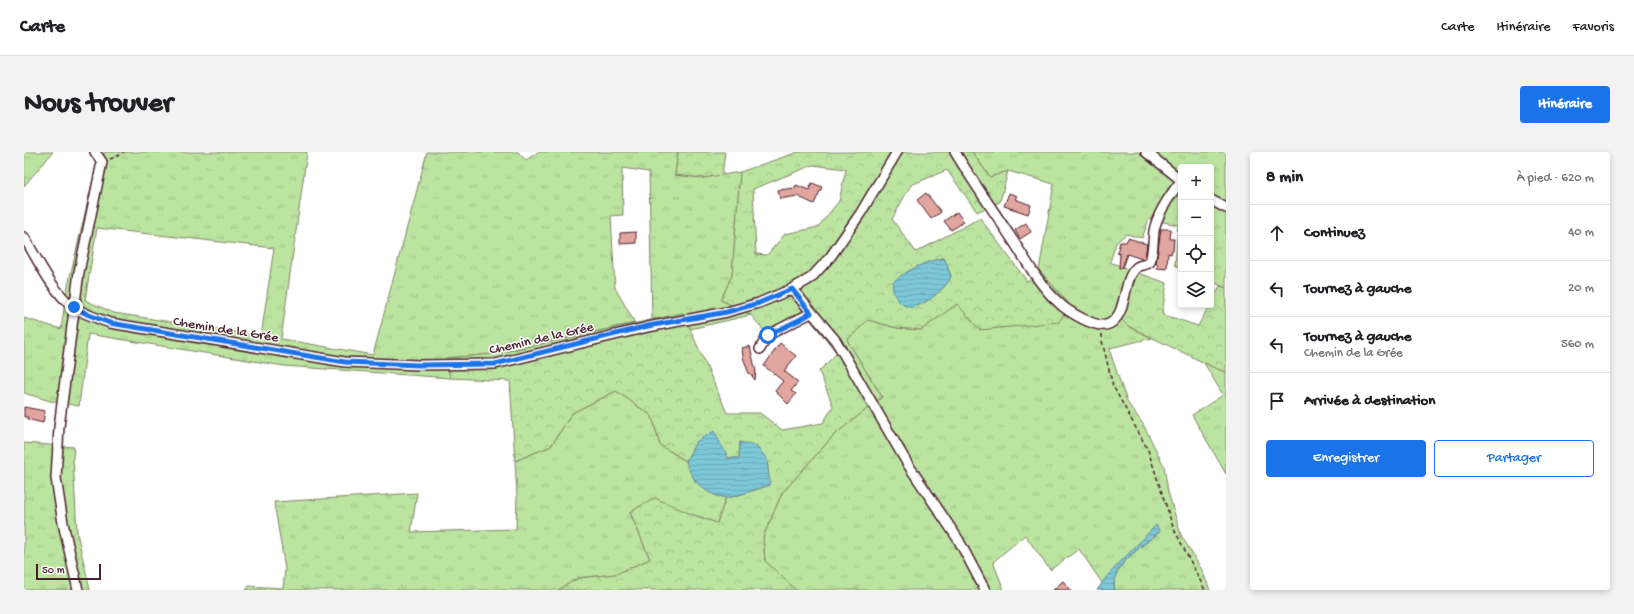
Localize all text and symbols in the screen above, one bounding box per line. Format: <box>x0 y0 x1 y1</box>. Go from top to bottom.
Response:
text: Carte <box>20 16 65 39</box>
text: Carte <box>1441 19 1475 36</box>
text: Itinéraire <box>1497 19 1550 36</box>
text: Favoris <box>1572 19 1614 36</box>
button: Itinéraire <box>1520 86 1610 123</box>
text: Nous trouver <box>24 88 173 121</box>
map controls <box>1178 164 1214 308</box>
button: + <box>1178 164 1214 200</box>
text: 8 min <box>1266 168 1303 188</box>
text: À pied · 620 m <box>1517 171 1594 186</box>
button: − <box>1178 200 1214 236</box>
icon: ahead <box>1266 222 1288 244</box>
text: Continuez <box>1304 224 1365 242</box>
text: 40 m <box>1568 225 1594 240</box>
button: locate <box>1178 236 1214 272</box>
button: layers <box>1178 272 1214 308</box>
icon: left <box>1266 278 1288 300</box>
text: Tournez à gauche <box>1304 280 1412 298</box>
text: 20 m <box>1568 281 1594 296</box>
route end <box>65 298 83 316</box>
street label: Chemin de la Grée <box>172 314 280 347</box>
street label: Chemin de la Grée <box>488 319 596 360</box>
route start <box>759 326 777 344</box>
text: Tournez à gauche <box>1304 328 1412 346</box>
icon: left <box>1266 334 1288 356</box>
text: 560 m <box>1561 337 1594 352</box>
text: Chemin de la Grée <box>1304 346 1403 361</box>
icon: arrive <box>1266 390 1288 412</box>
text: Arrivée à destination <box>1304 392 1435 410</box>
button: Enregistrer <box>1266 440 1426 477</box>
button: Partager <box>1434 440 1594 477</box>
scale bar <box>36 562 101 581</box>
text: 50 m <box>42 565 64 577</box>

